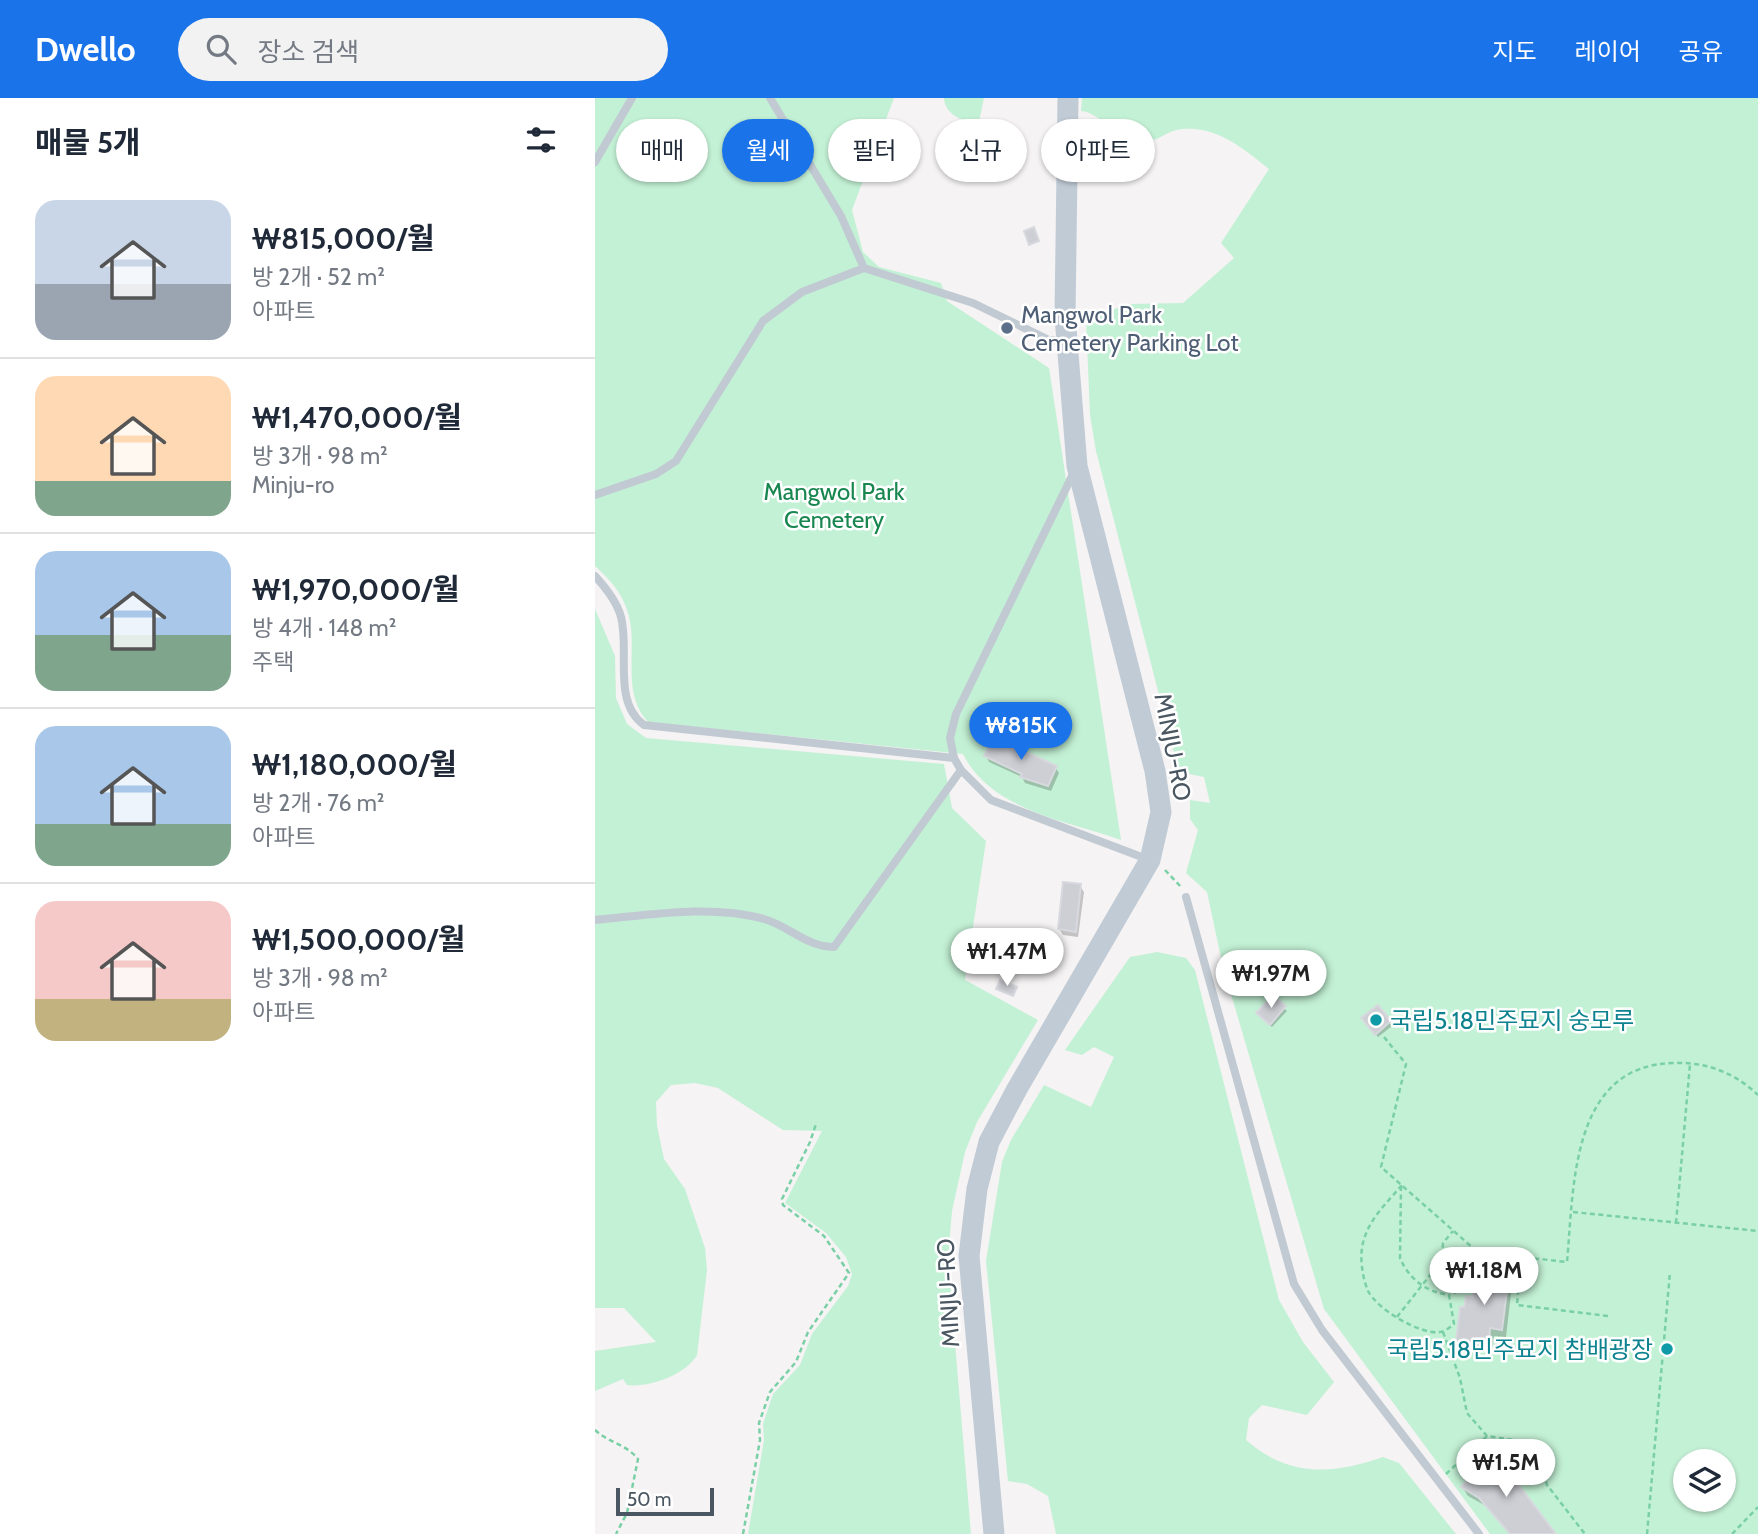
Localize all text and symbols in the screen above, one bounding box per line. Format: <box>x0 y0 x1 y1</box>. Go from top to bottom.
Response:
search box <box>178 18 668 81</box>
text: Dwello <box>35 29 136 69</box>
icon: search <box>202 30 240 68</box>
text: 장소 검색 <box>258 36 359 68</box>
text: 지도 <box>1492 37 1537 66</box>
text: 레이어 <box>1575 37 1641 66</box>
text: 공유 <box>1679 37 1723 66</box>
chip: 매매 <box>616 119 708 182</box>
chip: 월세 <box>722 119 814 182</box>
chip: 필터 <box>828 119 921 182</box>
chip: 신규 <box>935 119 1027 182</box>
chip: 아파트 <box>1041 119 1155 182</box>
icon: filters <box>522 121 560 159</box>
text: 매물 5개 <box>35 124 141 161</box>
text: ₩815,000/월 <box>252 220 435 257</box>
icon: home <box>91 228 175 312</box>
text: 방 2개 · 52 m² <box>252 263 385 291</box>
text: 아파트 <box>252 297 315 325</box>
place label: Mangwol Park Cemetery Parking Lot <box>1021 300 1238 357</box>
marker: Mangwol Park Cemetery Parking Lot <box>999 320 1015 336</box>
text: ₩1,470,000/월 <box>252 399 462 436</box>
icon: home <box>91 404 175 488</box>
text: 방 3개 · 98 m² <box>252 442 388 470</box>
text: Minju-ro <box>252 471 334 499</box>
park label: Mangwol Park Cemetery <box>763 477 905 534</box>
text: ₩1,970,000/월 <box>252 571 460 608</box>
icon: home <box>91 579 175 663</box>
text: 방 4개 · 148 m² <box>252 614 396 642</box>
text: 주택 <box>252 648 294 676</box>
street label: MINJU-RO <box>1148 691 1198 803</box>
pin: ₩815K <box>972 702 1070 762</box>
text: ₩815K <box>985 711 1057 739</box>
text: ₩1,180,000/월 <box>252 746 457 783</box>
icon: home <box>91 754 175 838</box>
text: 방 2개 · 76 m² <box>252 789 384 817</box>
text: 아파트 <box>252 823 315 851</box>
text: ₩1,500,000/월 <box>252 921 465 958</box>
pin: ₩1.47M <box>950 928 1064 988</box>
icon: home <box>91 929 175 1013</box>
text: ₩1.47M <box>967 937 1047 965</box>
pin: ₩1.97M <box>1214 950 1328 1010</box>
text: ₩1.97M <box>1232 959 1310 987</box>
text: 방 3개 · 98 m² <box>252 964 388 992</box>
text: 아파트 <box>252 998 315 1026</box>
place label: 국립5.18민주묘지 숭모루 <box>1390 1006 1634 1035</box>
marker: 국립5.18민주묘지 숭모루 <box>1368 1012 1384 1028</box>
street label: MINJU-RO <box>931 1238 965 1348</box>
pin: ₩1.18M <box>1427 1248 1541 1307</box>
text: ₩1.18M <box>1446 1256 1522 1284</box>
place label: 국립5.18민주묘지 참배광장 <box>1387 1335 1653 1364</box>
marker: 국립5.18민주묘지 참배광장 <box>1659 1341 1675 1357</box>
pin: ₩1.5M <box>1457 1440 1555 1499</box>
text: ₩1.5M <box>1472 1448 1540 1476</box>
map controls <box>1673 1449 1736 1512</box>
button: layers <box>1673 1449 1736 1512</box>
scale bar <box>616 1485 714 1517</box>
text: 50 m <box>627 1488 671 1511</box>

